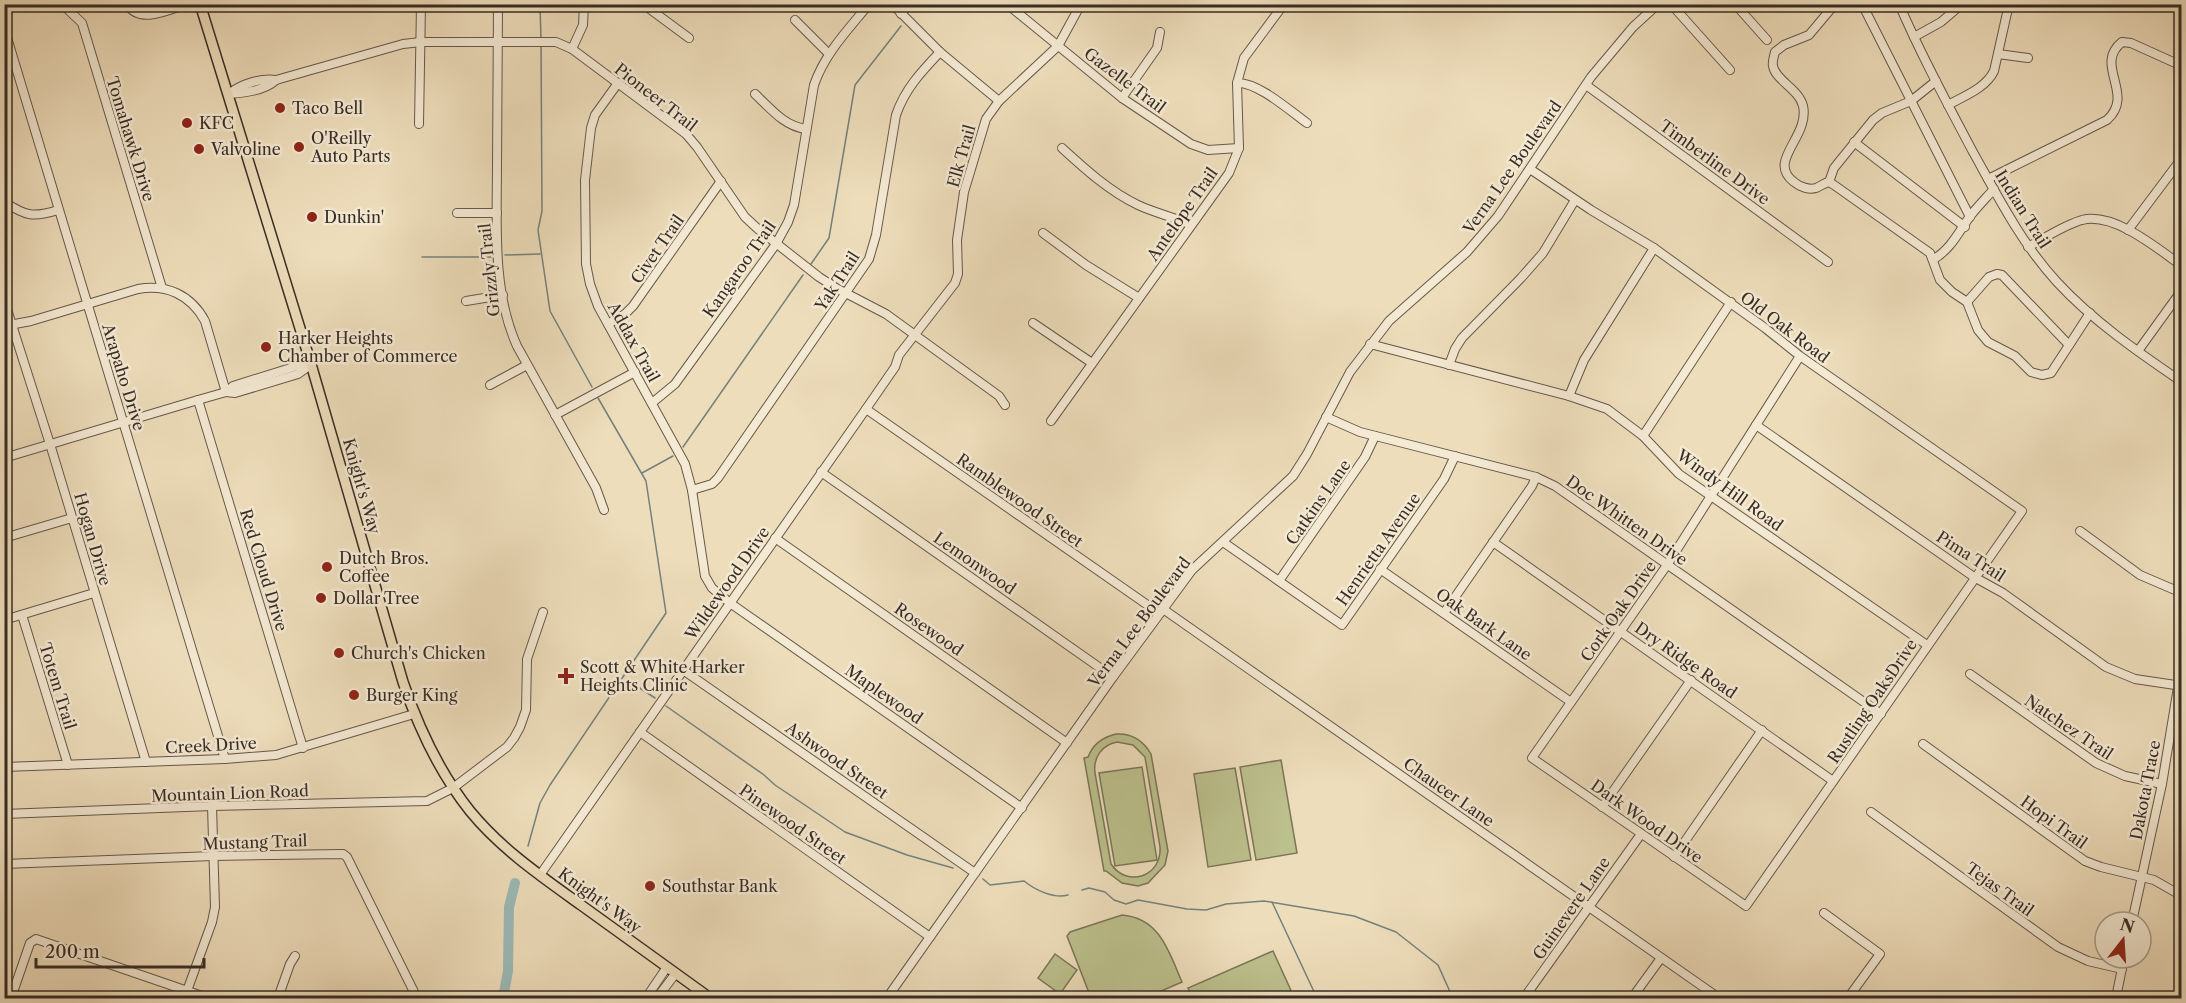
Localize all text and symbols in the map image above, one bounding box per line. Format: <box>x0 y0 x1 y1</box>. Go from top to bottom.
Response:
street label: Gazelle Trail <box>1080 43 1170 117</box>
street label: Pioneer Trail <box>611 59 701 136</box>
street label: Tomahawk Drive <box>102 74 160 204</box>
street label: Verna Lee Boulevard <box>1458 96 1566 238</box>
place label: Taco Bell <box>292 98 363 118</box>
marker: Taco Bell <box>273 101 287 115</box>
place label: KFC <box>199 113 234 133</box>
street label: Timberline Drive <box>1656 115 1774 209</box>
marker: KFC <box>180 116 194 130</box>
street label: Elk Trail <box>943 122 980 190</box>
place label: O'Reilly Auto Parts <box>310 128 390 166</box>
place label: Valvoline <box>210 139 281 159</box>
marker: O'Reilly Auto Parts <box>292 140 306 154</box>
marker: Valvoline <box>192 142 206 156</box>
street label: Antelope Trail <box>1142 163 1222 265</box>
street label: Indian Trail <box>1991 166 2055 252</box>
place label: Dunkin' <box>324 207 384 227</box>
marker: Dunkin' <box>305 210 319 224</box>
street label: Civet Trail <box>626 211 688 287</box>
street label: Kangaroo Trail <box>698 217 780 321</box>
street label: Grizzly Trail <box>474 222 504 318</box>
street label: Yak Trail <box>810 247 864 315</box>
street label: Old Oak Road <box>1736 287 1834 367</box>
street label: Addax Trail <box>603 298 664 386</box>
street label: Arapaho Drive <box>98 320 150 433</box>
place label: Harker Heights Chamber of Commerce <box>278 328 458 366</box>
marker: Harker Heights Chamber of Commerce <box>259 340 273 354</box>
street label: Knight's Way <box>339 436 385 537</box>
street label: Windy Hill Road <box>1672 444 1787 535</box>
street label: Ramblewood Street <box>953 449 1087 551</box>
street label: Catkins Lane <box>1281 455 1355 549</box>
street label: Doc Whitten Drive <box>1562 471 1692 569</box>
street label: Henrietta Avenue <box>1332 489 1424 609</box>
street label: Hogan Drive <box>70 490 116 588</box>
street label: Red Cloud Drive <box>236 506 292 634</box>
street label: Wildewood Drive <box>680 523 774 644</box>
street label: Pima Trail <box>1933 526 2009 586</box>
street label: Lemonwood <box>930 527 1020 599</box>
place label: Dutch Bros. Coffee <box>339 548 429 586</box>
street label: Verna Lee Boulevard <box>1083 553 1195 692</box>
street label: Cork Oak Drive <box>1576 557 1660 665</box>
marker: Dutch Bros. Coffee <box>320 560 334 574</box>
street label: Oak Bark Lane <box>1432 584 1536 664</box>
place label: Dollar Tree <box>333 588 419 608</box>
marker: Dollar Tree <box>314 591 328 605</box>
street label: Rosewood <box>891 598 967 660</box>
street label: Dry Ridge Road <box>1631 617 1741 703</box>
street label: Rustling OaksDrive <box>1823 635 1921 767</box>
street label: Totem Trail <box>35 640 81 732</box>
place label: Church's Chicken <box>351 643 486 663</box>
marker: Church's Chicken <box>332 646 346 660</box>
place label: Scott & White Harker Heights Clinic <box>580 657 745 695</box>
street label: Maplewood <box>841 660 927 728</box>
marker: Scott & White Harker Heights Clinic <box>557 667 575 685</box>
place label: Burger King <box>366 685 458 705</box>
marker: Burger King <box>347 688 361 702</box>
street label: Natchez Trail <box>2021 690 2117 764</box>
street label: Ashwood Street <box>781 717 892 803</box>
street label: Creek Drive <box>165 733 257 757</box>
street label: Dakota Trace <box>2126 738 2164 842</box>
street label: Chaucer Lane <box>1400 753 1498 831</box>
street label: Dark Wood Drive <box>1587 775 1707 867</box>
street label: Mountain Lion Road <box>151 780 309 806</box>
street label: Pinewood Street <box>736 780 851 869</box>
street label: Hopi Trail <box>2017 791 2091 853</box>
street label: Mustang Trail <box>202 830 308 854</box>
street label: Guinevere Lane <box>1528 853 1614 963</box>
street label: Tejas Trail <box>1962 858 2038 920</box>
street label: Knight's Way <box>554 863 647 938</box>
place label: Southstar Bank <box>662 876 778 896</box>
marker: Southstar Bank <box>643 879 657 893</box>
north arrow <box>2093 910 2153 970</box>
text: N <box>2118 914 2137 937</box>
scale bar <box>36 931 204 969</box>
text: 200 m <box>45 941 100 963</box>

